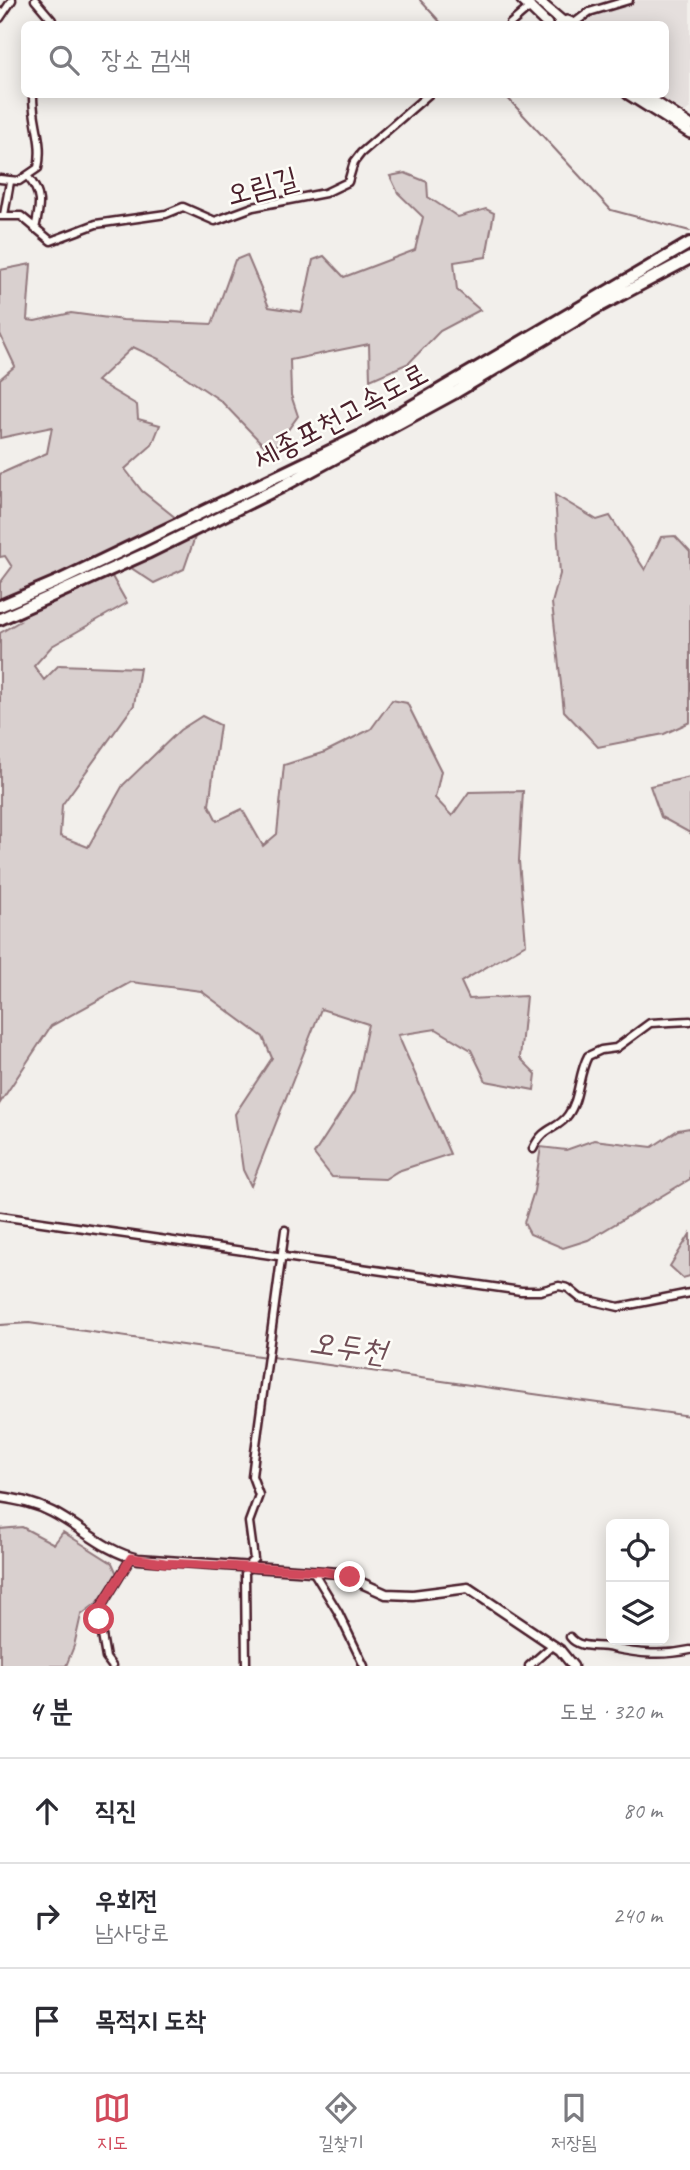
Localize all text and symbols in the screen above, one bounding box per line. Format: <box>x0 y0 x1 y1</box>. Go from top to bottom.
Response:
search box <box>21 21 669 98</box>
icon: search <box>45 41 83 79</box>
text: 장소 검색 <box>101 43 191 76</box>
street label: 오림길 <box>222 158 302 214</box>
street label: 세종포천고속도로 <box>246 354 434 478</box>
water label: 오두천 <box>307 1321 392 1373</box>
map controls <box>606 1519 669 1645</box>
button: locate <box>606 1519 669 1582</box>
route end <box>334 1561 365 1592</box>
button: layers <box>606 1582 669 1645</box>
route start <box>83 1603 114 1634</box>
text: 4 분 <box>28 1692 73 1730</box>
text: 도보 · 320 m <box>560 1697 662 1726</box>
icon: ahead <box>28 1792 66 1830</box>
text: 직진 <box>95 1794 137 1827</box>
text: 80 m <box>623 1796 662 1825</box>
text: 우회전 <box>95 1884 158 1917</box>
icon: right <box>28 1897 66 1935</box>
text: 240 m <box>613 1901 662 1930</box>
text: 남사당로 <box>95 1918 169 1947</box>
icon: arrive <box>28 2002 66 2040</box>
text: 목적지 도착 <box>95 2004 206 2037</box>
tab: 지도 <box>93 2089 131 2156</box>
tab: 길찾기 <box>318 2089 364 2156</box>
tab: 저장됨 <box>551 2089 597 2156</box>

